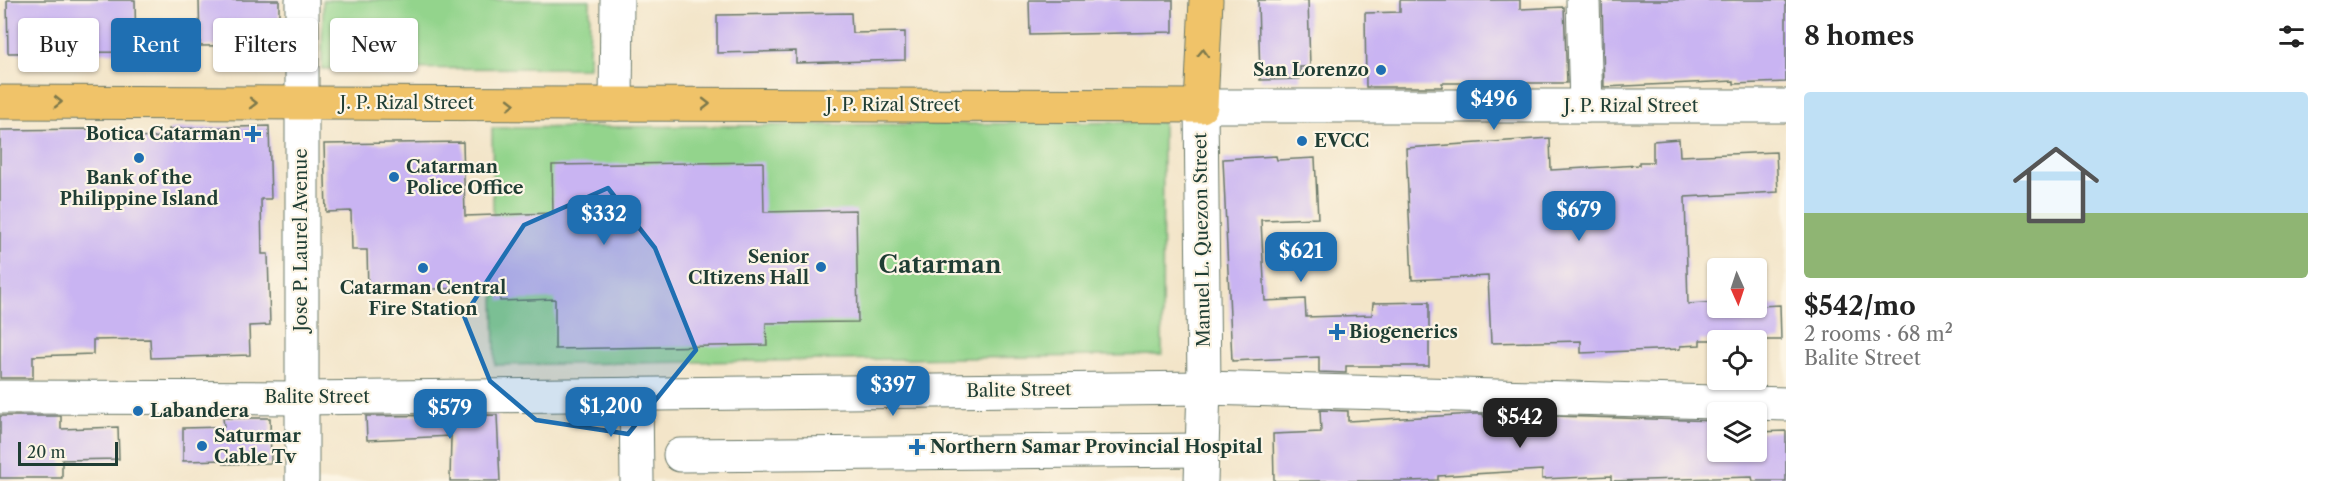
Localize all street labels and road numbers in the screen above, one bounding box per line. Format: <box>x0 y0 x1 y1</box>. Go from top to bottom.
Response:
street label: J. P. Rizal Street <box>337 92 475 114</box>
street label: J. P. Rizal Street <box>823 94 961 116</box>
street label: J. P. Rizal Street <box>1561 95 1699 117</box>
street label: Manuel L. Quezon Street <box>1189 132 1215 348</box>
street label: Jose P. Laurel Avenue <box>290 148 312 335</box>
street label: Balite Street <box>966 378 1072 402</box>
street label: Balite Street <box>264 386 370 408</box>

